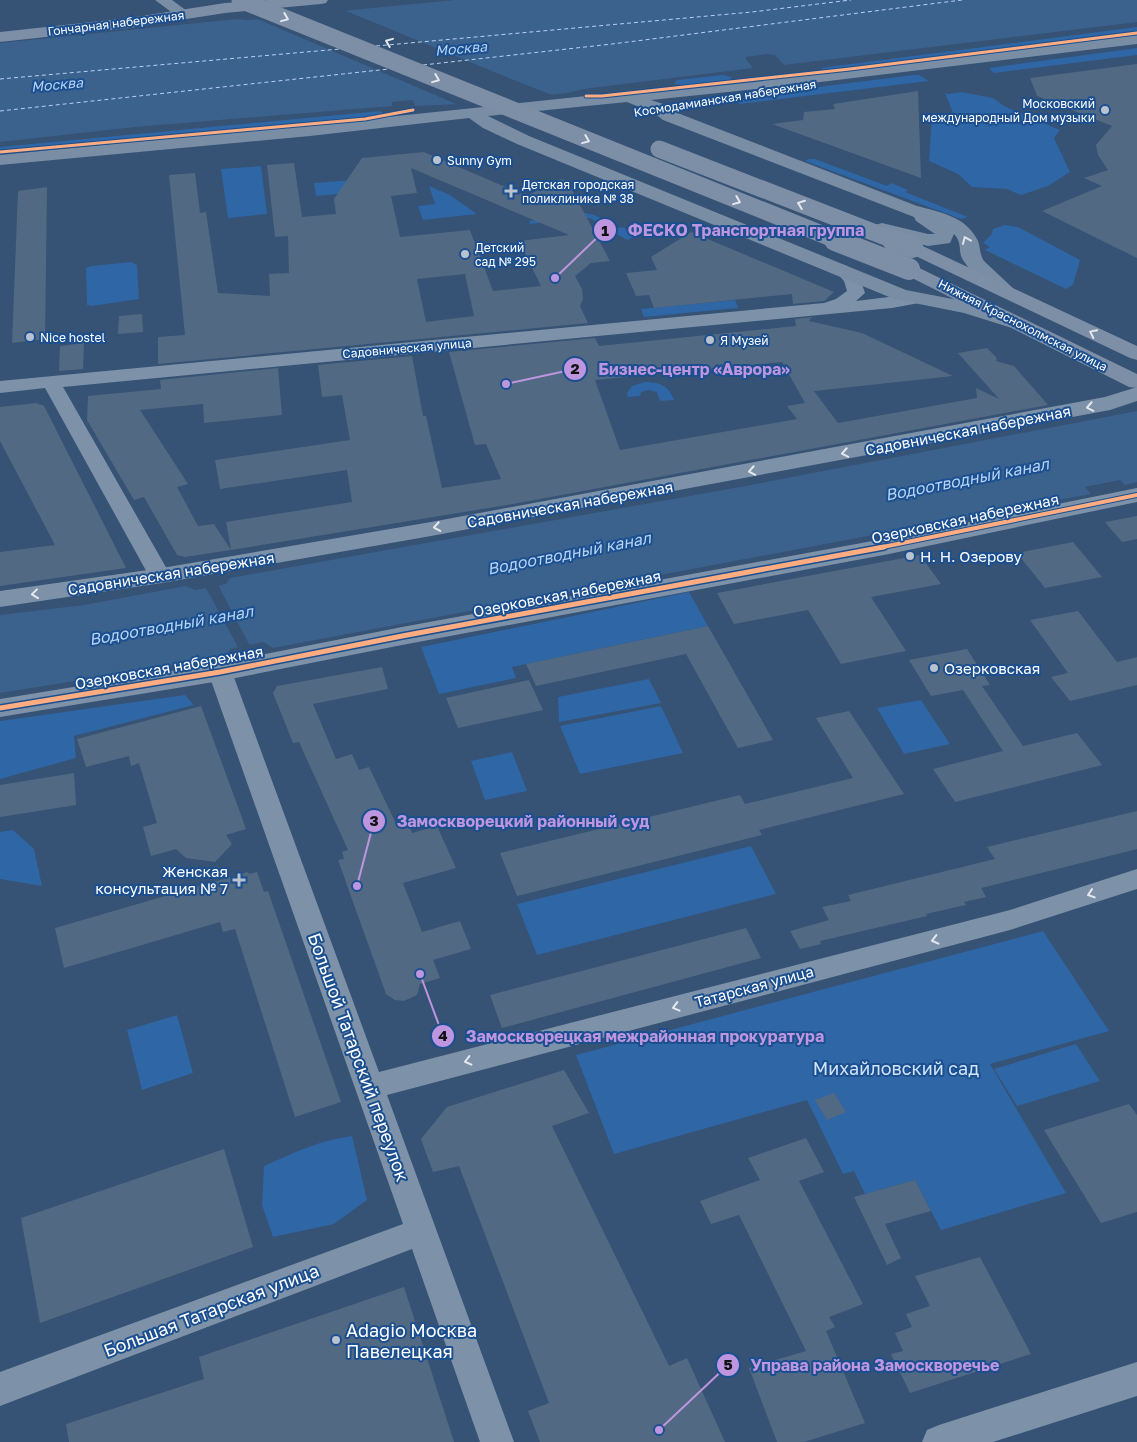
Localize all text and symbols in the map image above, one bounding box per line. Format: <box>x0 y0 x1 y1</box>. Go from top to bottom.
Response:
street label: Гончарная набережная <box>47 7 185 39</box>
one-way arrow <box>280 12 289 23</box>
water label: Москва <box>434 37 489 59</box>
one-way arrow <box>385 38 394 49</box>
water label: Москва <box>30 73 85 95</box>
one-way arrow <box>431 73 440 84</box>
street label: Космодамианская набережная <box>633 76 817 120</box>
place label: Московский международный Дом музыки <box>922 96 1095 125</box>
marker: Московский международный Дом музыки <box>1099 104 1111 116</box>
one-way arrow <box>582 135 590 145</box>
place label: Sunny Gym <box>447 153 512 168</box>
marker: Sunny Gym <box>431 154 443 166</box>
place label: Детская городская поликлиника № 38 <box>522 177 634 206</box>
marker: Детская городская поликлиника № 38 <box>504 184 518 198</box>
one-way arrow <box>733 195 741 205</box>
one-way arrow <box>797 200 806 210</box>
callout: ФЕСКО Транспортная группа <box>593 215 874 246</box>
text: ФЕСКО Транспортная группа <box>628 220 864 240</box>
text: 1 <box>601 221 609 239</box>
one-way arrow <box>962 236 973 245</box>
place label: Детский сад № 295 <box>475 240 536 269</box>
marker: Детский сад № 295 <box>459 248 471 260</box>
street label: Нижняя Краснохолмская улица <box>936 276 1110 374</box>
one-way arrow <box>1089 329 1098 339</box>
place label: Nice hostel <box>40 330 106 345</box>
marker: Nice hostel <box>24 331 36 343</box>
place label: Я Музей <box>720 333 769 348</box>
marker: Я Музей <box>704 334 716 346</box>
street label: Садовническая улица <box>342 335 472 361</box>
callout: Бизнес-центр «Аврора» <box>563 354 800 385</box>
text: 2 <box>570 359 580 377</box>
text: Бизнес-центр «Аврора» <box>598 359 790 379</box>
street label: Садовническая набережная <box>864 401 1072 459</box>
one-way arrow <box>1086 401 1095 411</box>
one-way arrow <box>840 448 849 458</box>
water label: Водоотводный канал <box>883 453 1052 505</box>
one-way arrow <box>747 465 756 476</box>
street label: Садовническая набережная <box>466 477 674 531</box>
street label: Озерковская набережная <box>870 489 1060 547</box>
one-way arrow <box>432 522 441 532</box>
water label: Водоотводный канал <box>485 527 654 579</box>
place label: Н. Н. Озерову <box>920 547 1022 565</box>
street label: Садовническая набережная <box>66 548 276 598</box>
marker: Н. Н. Озерову <box>904 550 916 562</box>
street label: Озерковская набережная <box>471 566 663 620</box>
one-way arrow <box>31 588 39 599</box>
water label: Водоотводный канал <box>87 600 256 649</box>
street label: Озерковская набережная <box>73 642 265 692</box>
place label: Озерковская <box>944 659 1040 677</box>
marker: Озерковская <box>928 662 940 674</box>
callout: Замоскворецкий районный суд <box>361 806 659 837</box>
text: 3 <box>369 811 379 829</box>
text: Замоскворецкий районный суд <box>397 811 649 831</box>
place label: Женская консультация № 7 <box>95 862 228 897</box>
marker: Женская консультация № 7 <box>232 873 246 887</box>
one-way arrow <box>1087 888 1095 898</box>
street label: Большой Татарский переулок <box>304 930 414 1184</box>
one-way arrow <box>931 934 939 944</box>
street label: Татарская улица <box>693 961 815 1011</box>
one-way arrow <box>671 1001 680 1012</box>
callout: Замоскворецкая межрайонная прокуратура <box>431 1021 834 1052</box>
text: 4 <box>438 1026 448 1044</box>
text: Замоскворецкая межрайонная прокуратура <box>466 1026 824 1046</box>
one-way arrow <box>464 1056 472 1066</box>
park label: Михайловский сад <box>813 1057 979 1079</box>
street label: Большая Татарская улица <box>100 1259 322 1361</box>
place label: Adagio Москва Павелецкая <box>346 1319 477 1362</box>
marker: Adagio Москва Павелецкая <box>330 1334 342 1346</box>
callout: Управа района Замоскворечье <box>715 1350 1009 1381</box>
text: 5 <box>723 1355 733 1373</box>
text: Управа района Замоскворечье <box>751 1355 999 1375</box>

